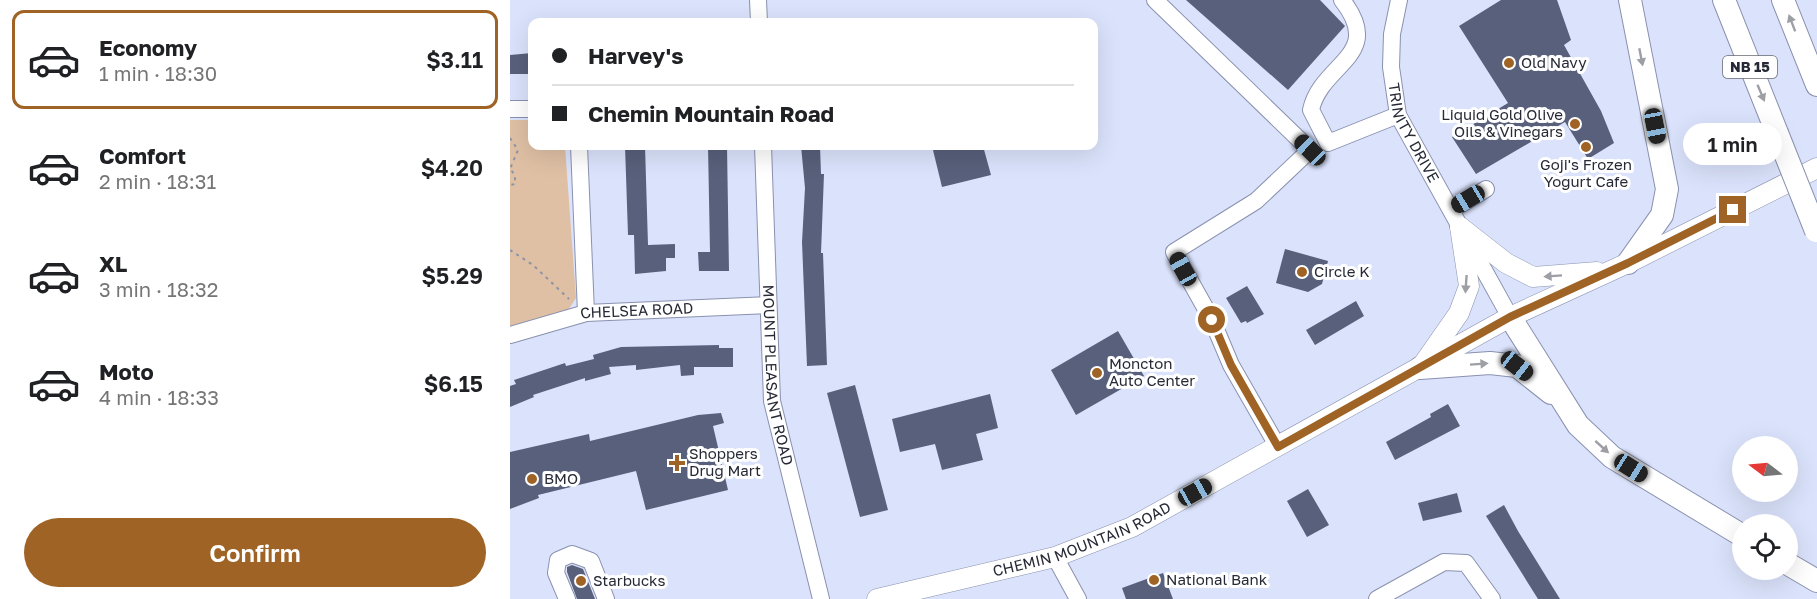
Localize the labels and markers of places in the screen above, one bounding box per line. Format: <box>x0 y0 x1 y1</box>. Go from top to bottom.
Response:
place label: Old Navy <box>1521 53 1587 71</box>
marker: Old Navy <box>1502 56 1516 70</box>
place label: Liquid Gold Olive Oils & Vinegars <box>1441 105 1563 140</box>
marker: Liquid Gold Olive Oils & Vinegars <box>1568 117 1582 131</box>
marker: Goji's Frozen Yogurt Cafe <box>1579 140 1593 154</box>
place label: Goji's Frozen Yogurt Cafe <box>1540 155 1632 190</box>
place label: Circle K <box>1314 262 1370 280</box>
marker: Circle K <box>1295 265 1309 279</box>
place label: Moncton Auto Center <box>1109 354 1195 389</box>
marker: Moncton Auto Center <box>1090 366 1104 380</box>
place label: Shoppers Drug Mart <box>689 444 761 479</box>
marker: Shoppers Drug Mart <box>670 456 684 470</box>
place label: BMO <box>544 469 578 487</box>
marker: BMO <box>525 472 539 486</box>
place label: National Bank <box>1166 570 1268 588</box>
place label: Starbucks <box>593 571 666 589</box>
marker: National Bank <box>1147 573 1161 587</box>
marker: Starbucks <box>574 574 588 588</box>

